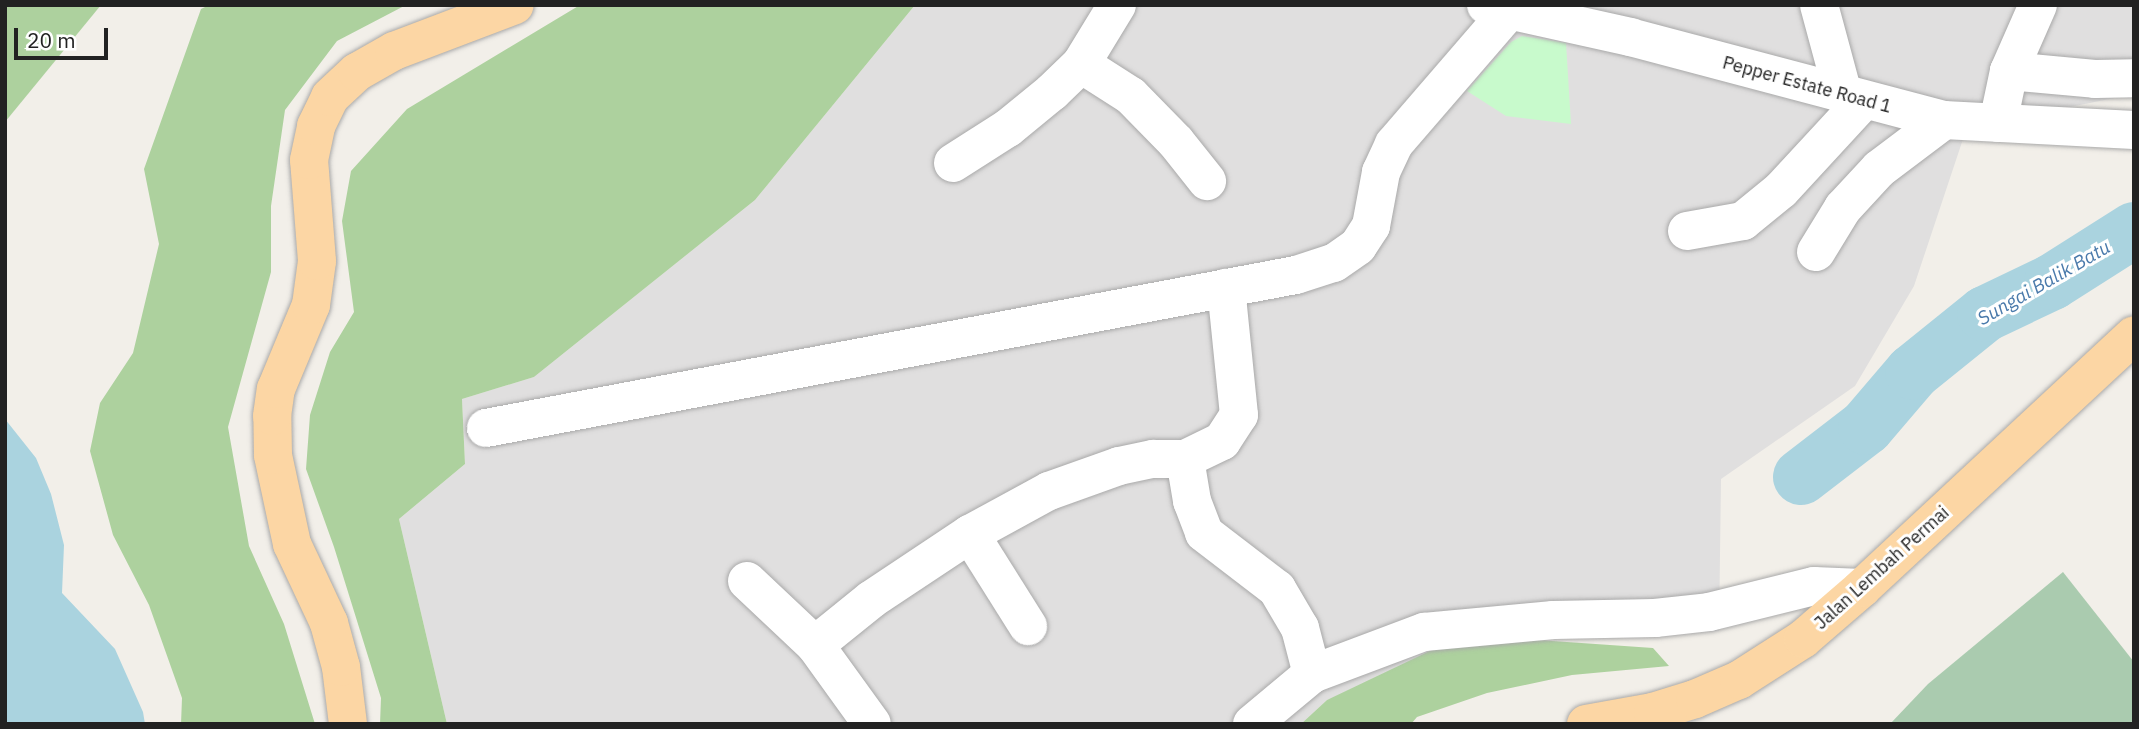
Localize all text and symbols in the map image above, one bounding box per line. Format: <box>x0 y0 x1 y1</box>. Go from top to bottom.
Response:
scale bar <box>18 14 112 58</box>
text: 20 m <box>27 26 76 54</box>
street label: Pepper Estate Road 1 <box>1720 52 1894 118</box>
water label: Sungai Balik Batu <box>1974 236 2114 330</box>
street label: Jalan Lembah Permai <box>1810 502 1954 634</box>

